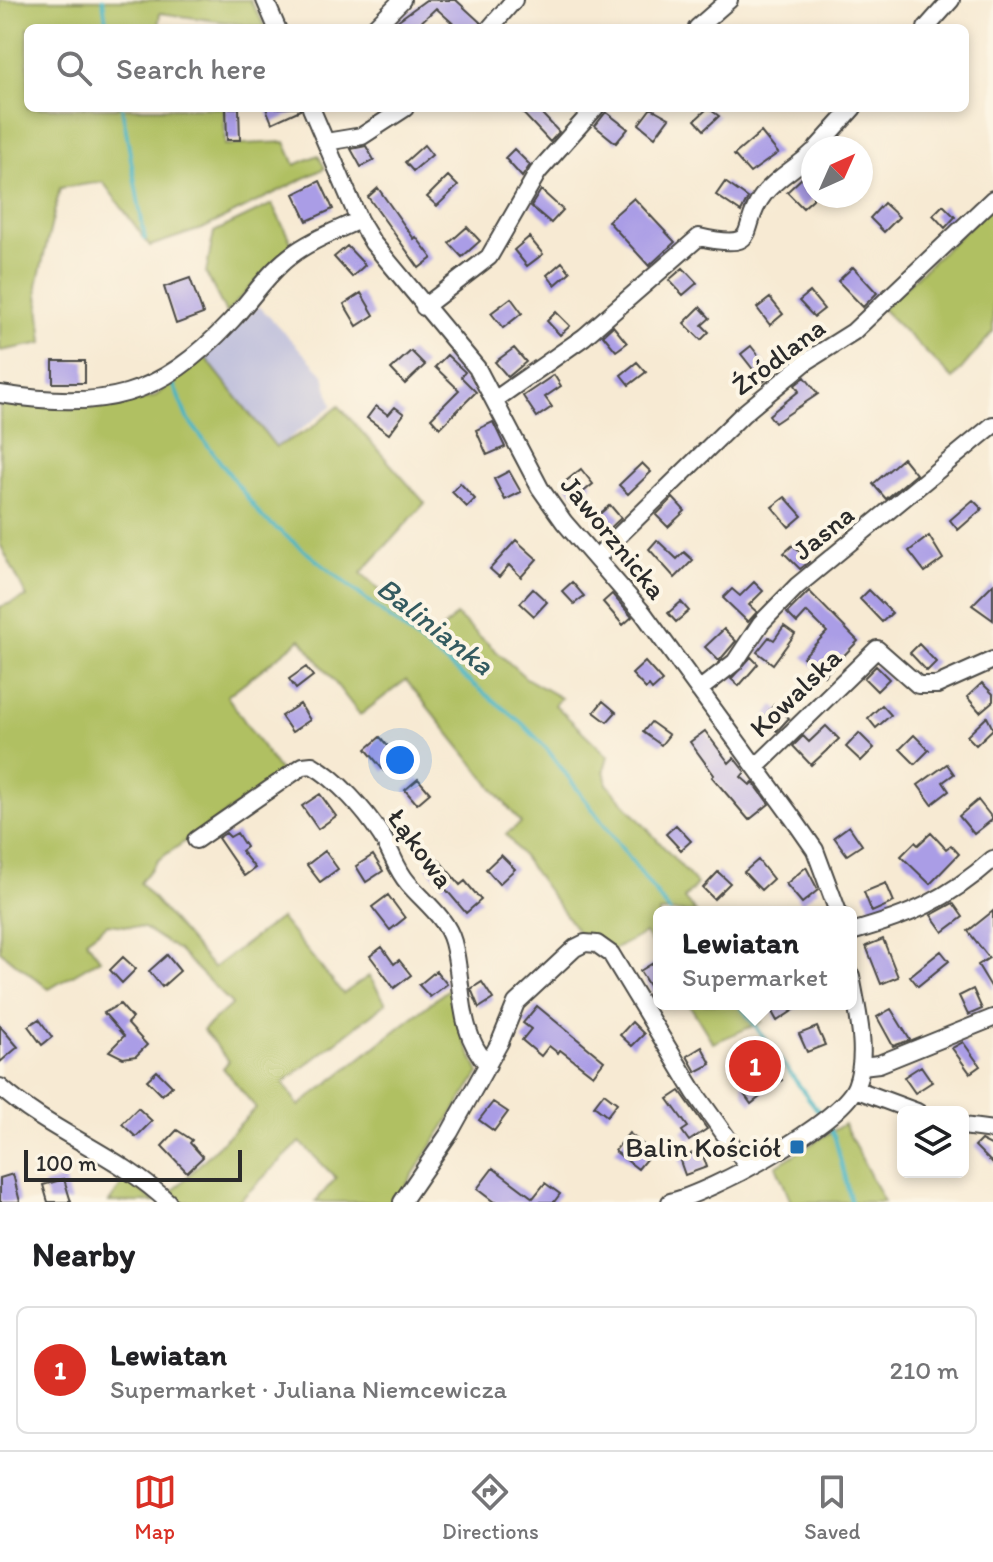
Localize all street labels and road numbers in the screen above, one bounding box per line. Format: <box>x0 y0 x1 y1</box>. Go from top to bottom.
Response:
street label: Źródlana <box>724 310 832 402</box>
street label: Jaworznicka <box>554 468 674 606</box>
street label: Jasna <box>786 497 861 567</box>
street label: Kowalska <box>742 640 848 744</box>
street label: Łąkowa <box>381 801 461 895</box>

